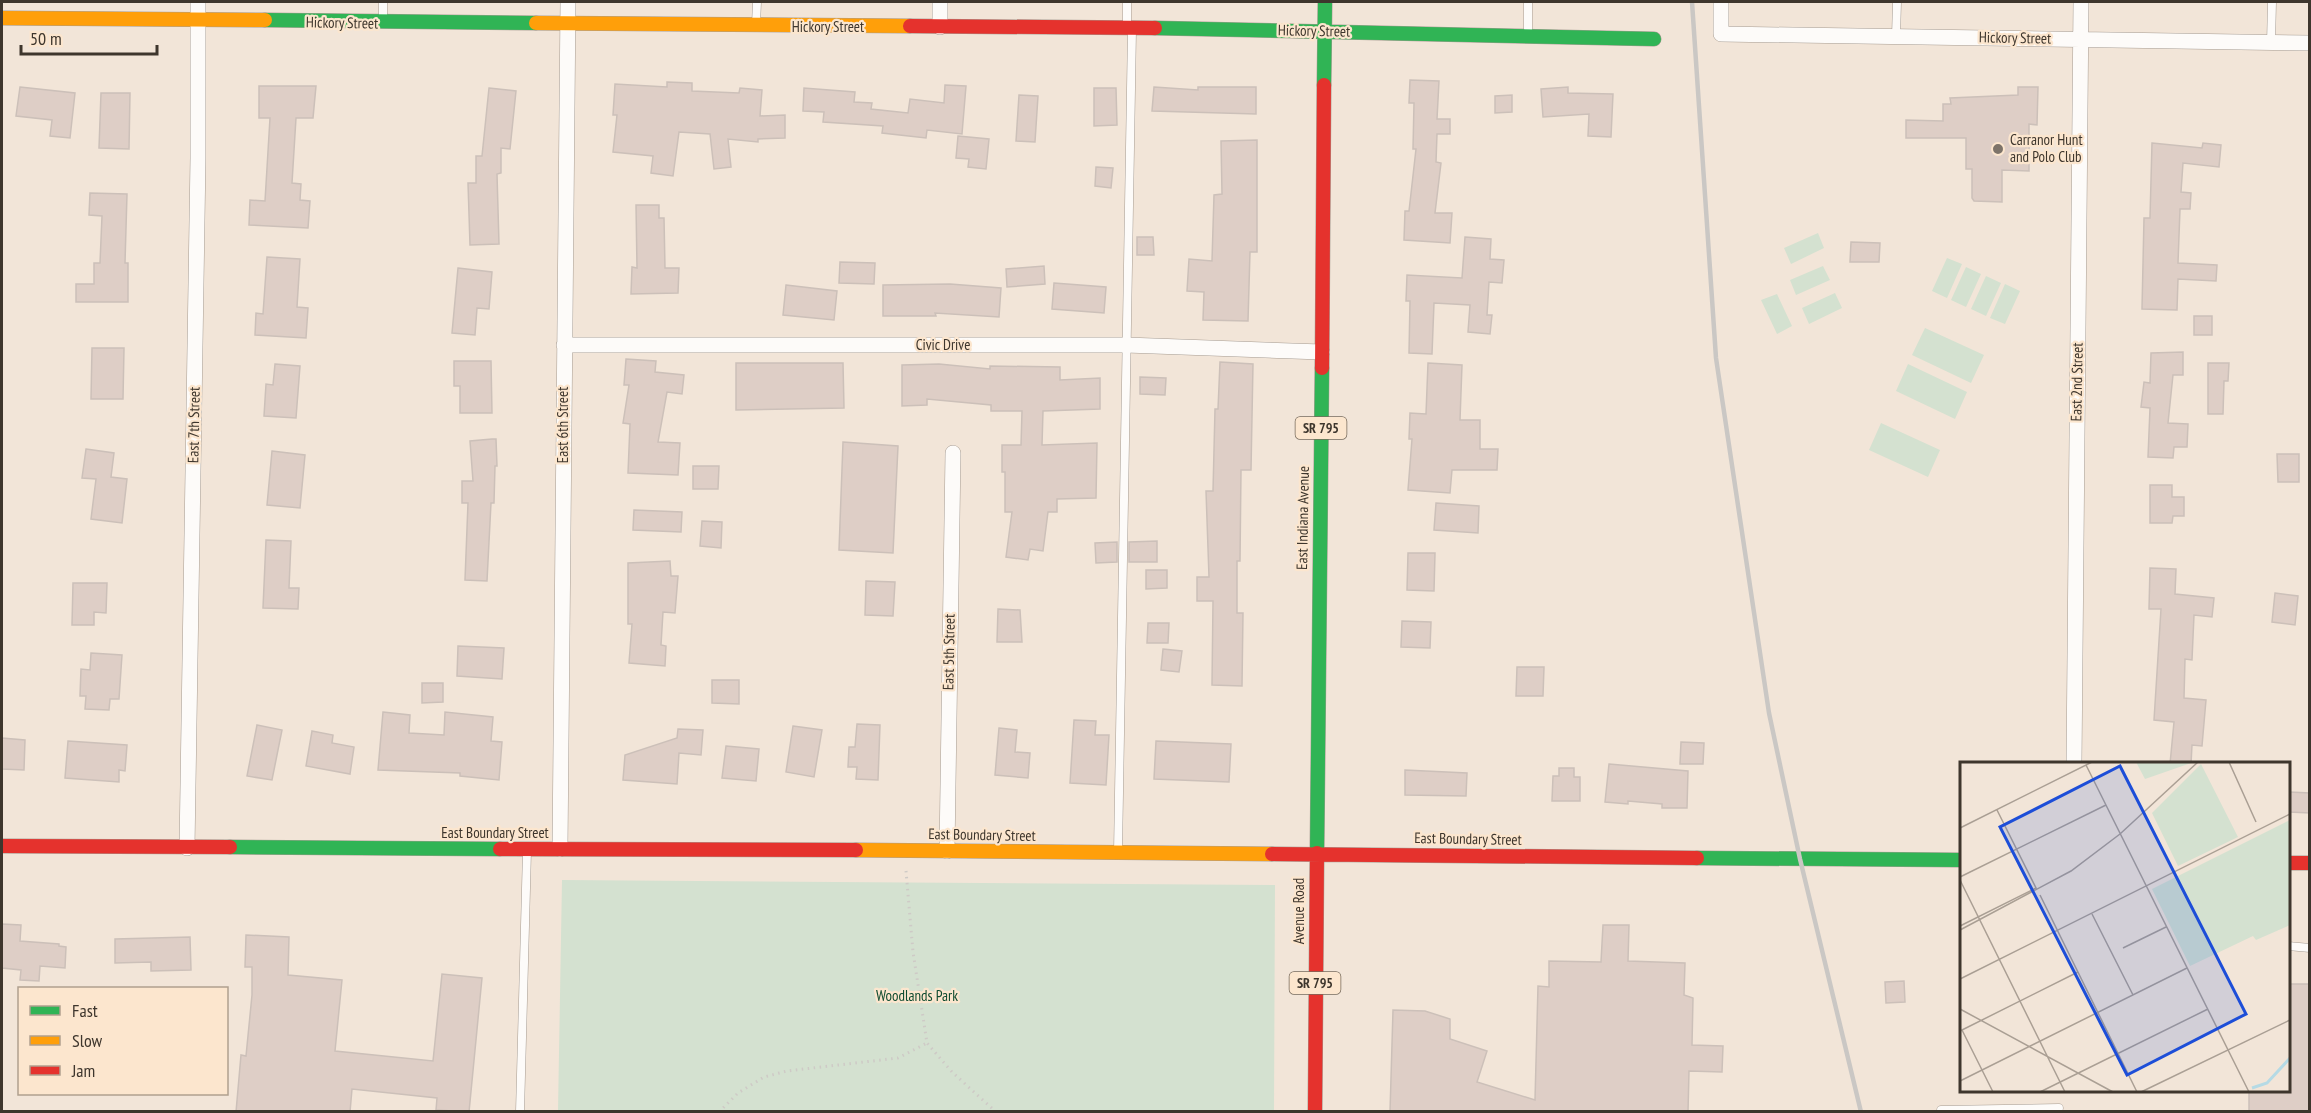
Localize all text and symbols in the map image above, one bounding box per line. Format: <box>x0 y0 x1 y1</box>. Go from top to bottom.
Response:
street label: Hickory Street <box>306 12 378 33</box>
street label: Hickory Street <box>792 17 864 36</box>
scale bar <box>21 18 158 56</box>
street label: Hickory Street <box>1278 20 1350 41</box>
text: 50 m <box>30 27 62 50</box>
street label: Hickory Street <box>1979 27 2051 48</box>
place label: Carranor Hunt and Polo Club <box>2010 130 2083 166</box>
marker: Carranor Hunt and Polo Club <box>1991 142 2005 156</box>
street label: Civic Drive <box>916 335 970 354</box>
street label: East 2nd Street <box>2066 342 2087 422</box>
street label: East 7th Street <box>183 387 204 463</box>
street label: East 6th Street <box>553 387 572 463</box>
road number: SR 795 <box>1296 417 1346 439</box>
street label: East Indiana Avenue <box>1292 466 1313 570</box>
street label: East 5th Street <box>938 614 959 690</box>
inset map <box>1960 762 2290 1092</box>
street label: East Boundary Street <box>441 823 549 842</box>
street label: East Boundary Street <box>928 824 1036 845</box>
street label: East Boundary Street <box>1414 828 1522 849</box>
street label: Avenue Road <box>1289 878 1308 944</box>
road number: SR 795 <box>1290 972 1340 994</box>
park label: Woodlands Park <box>876 986 958 1005</box>
legend <box>18 987 228 1095</box>
text: Fast <box>72 999 98 1022</box>
text: Slow <box>72 1029 103 1052</box>
text: Jam <box>71 1059 95 1082</box>

